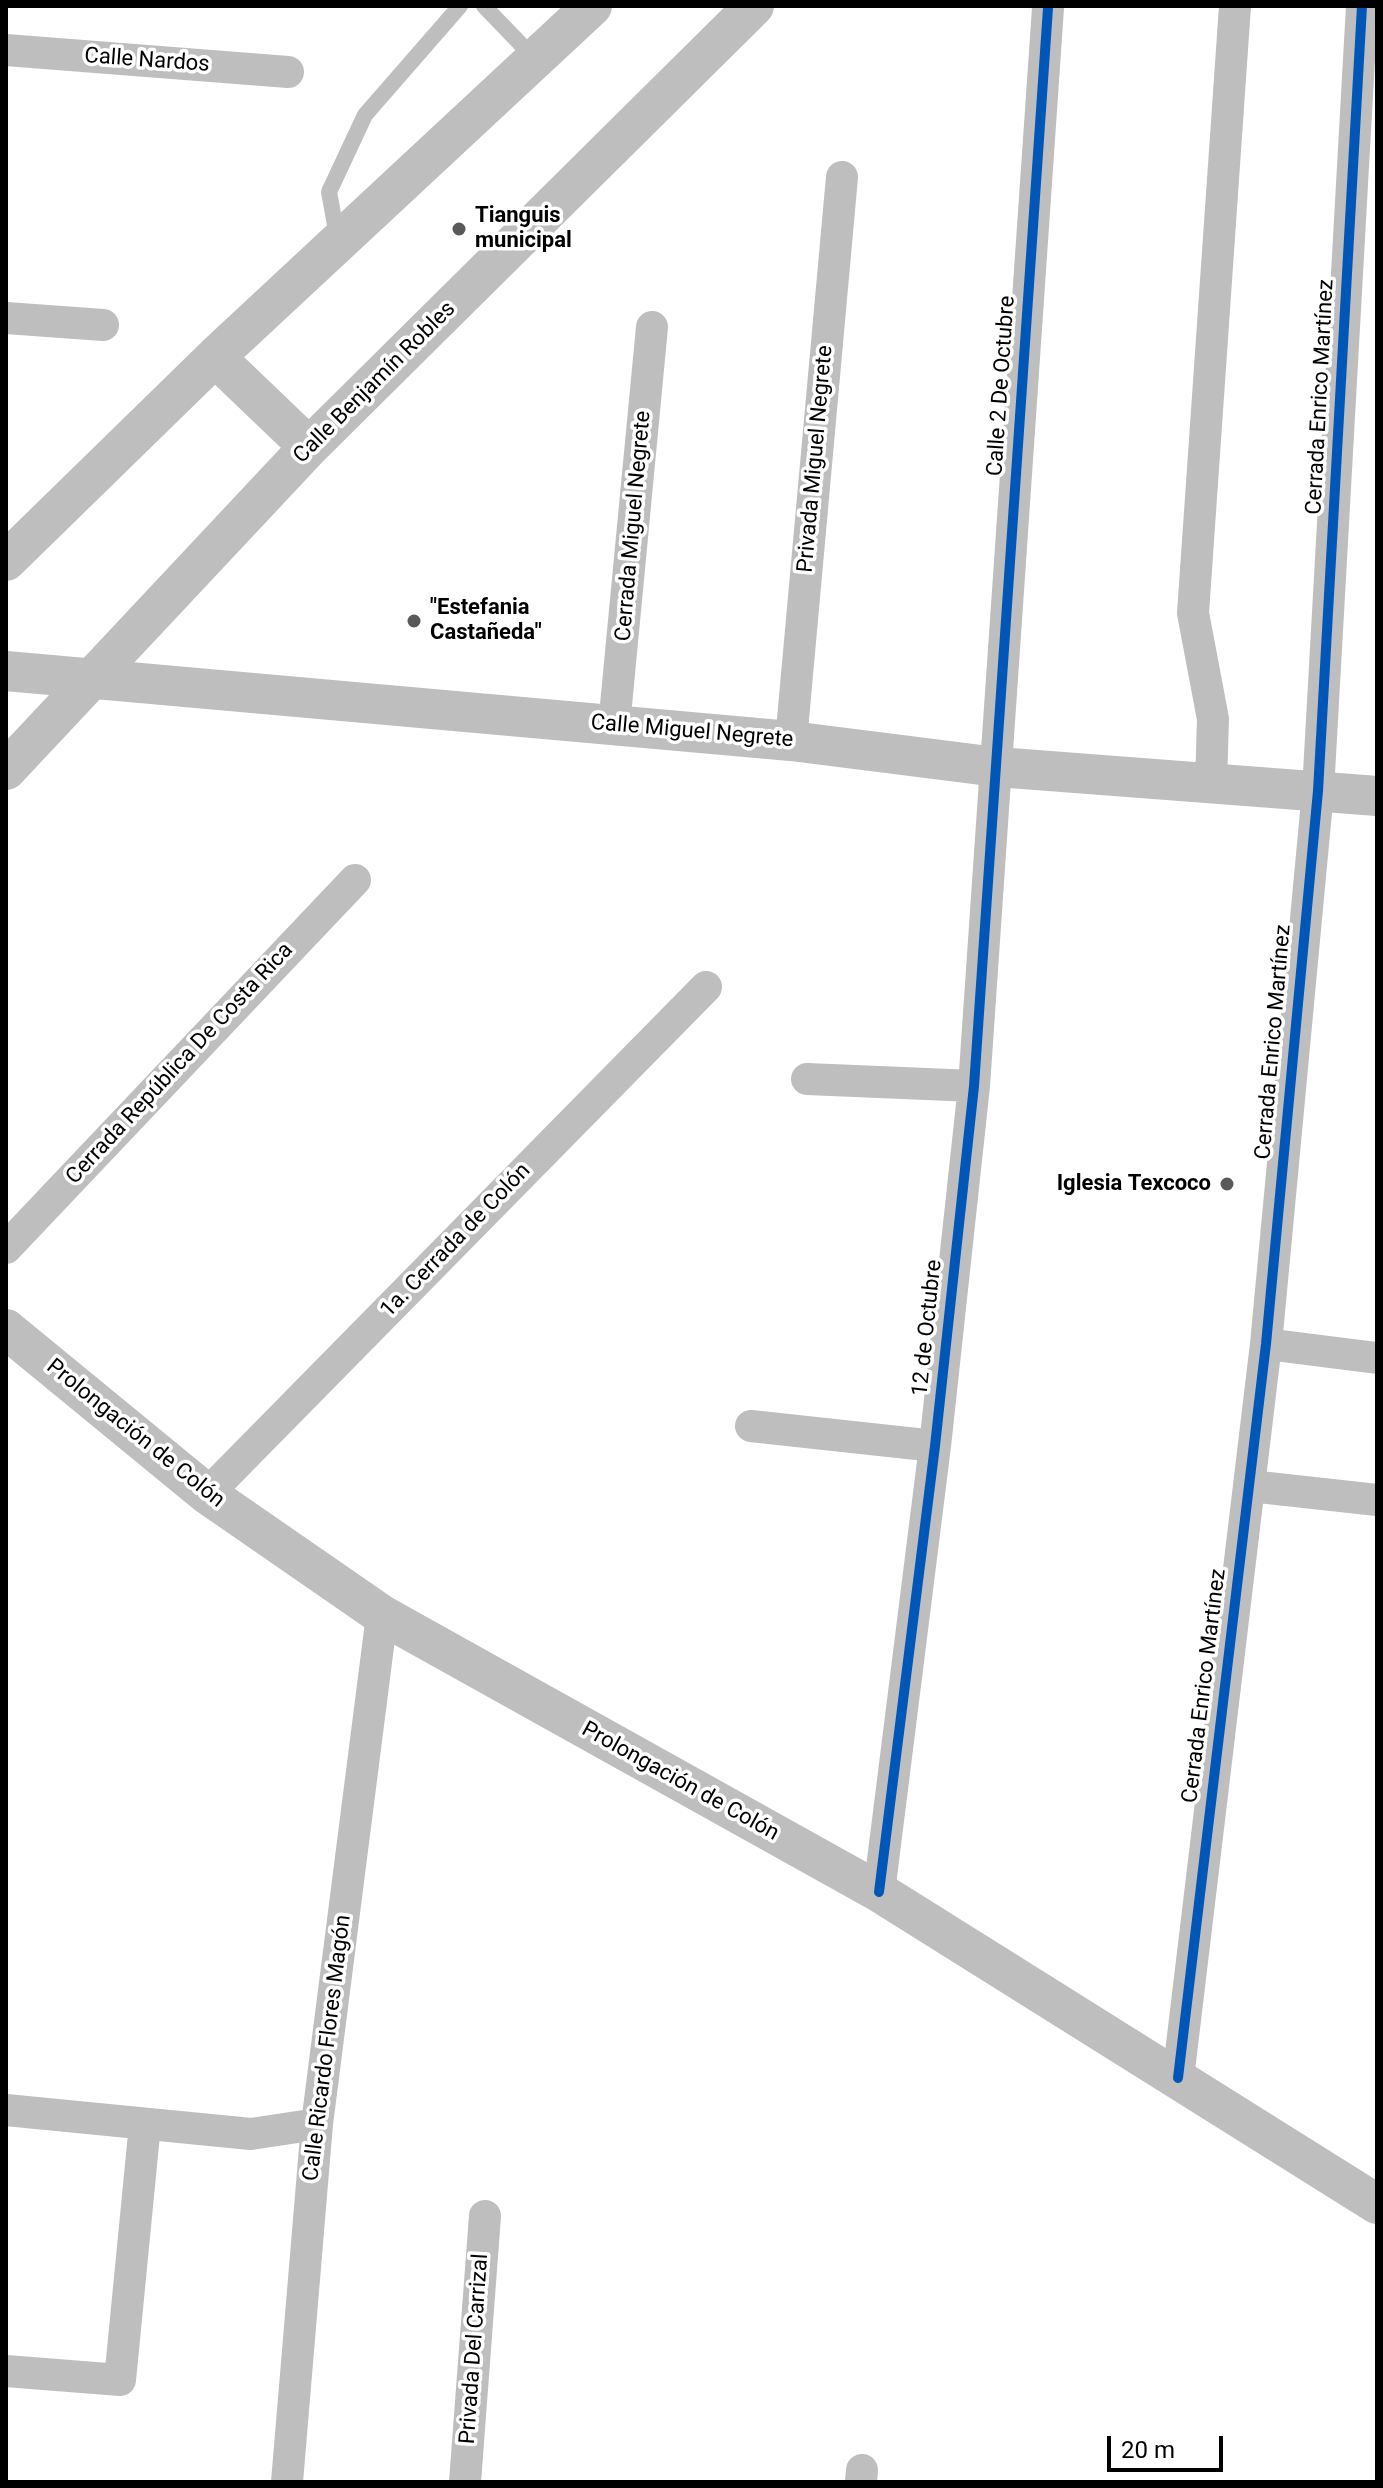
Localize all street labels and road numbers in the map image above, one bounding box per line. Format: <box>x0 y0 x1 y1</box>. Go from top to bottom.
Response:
street label: Calle Nardos <box>84 43 210 79</box>
street label: Cerrada Enrico Martínez <box>1302 279 1340 515</box>
street label: Calle 2 De Octubre <box>983 295 1021 477</box>
street label: Calle Benjamín Robles <box>289 297 461 469</box>
street label: Privada Miguel Negrete <box>793 344 839 574</box>
street label: Cerrada Miguel Negrete <box>611 410 657 642</box>
street label: Calle Miguel Negrete <box>590 710 794 754</box>
street label: Cerrada Enrico Martínez <box>1251 923 1297 1161</box>
street label: Cerrada República De Costa Rica <box>61 938 299 1190</box>
street label: 1a. Cerrada de Colón <box>376 1158 536 1324</box>
street label: 12 de Octubre <box>908 1259 948 1397</box>
street label: Prolongación de Colón <box>41 1354 229 1514</box>
street label: Cerrada Enrico Martínez <box>1178 1567 1232 1805</box>
street label: Prolongación de Colón <box>577 1717 783 1847</box>
street label: Calle Ricardo Flores Magón <box>299 1913 357 2183</box>
street label: Privada Del Carrizal <box>455 2253 495 2445</box>

